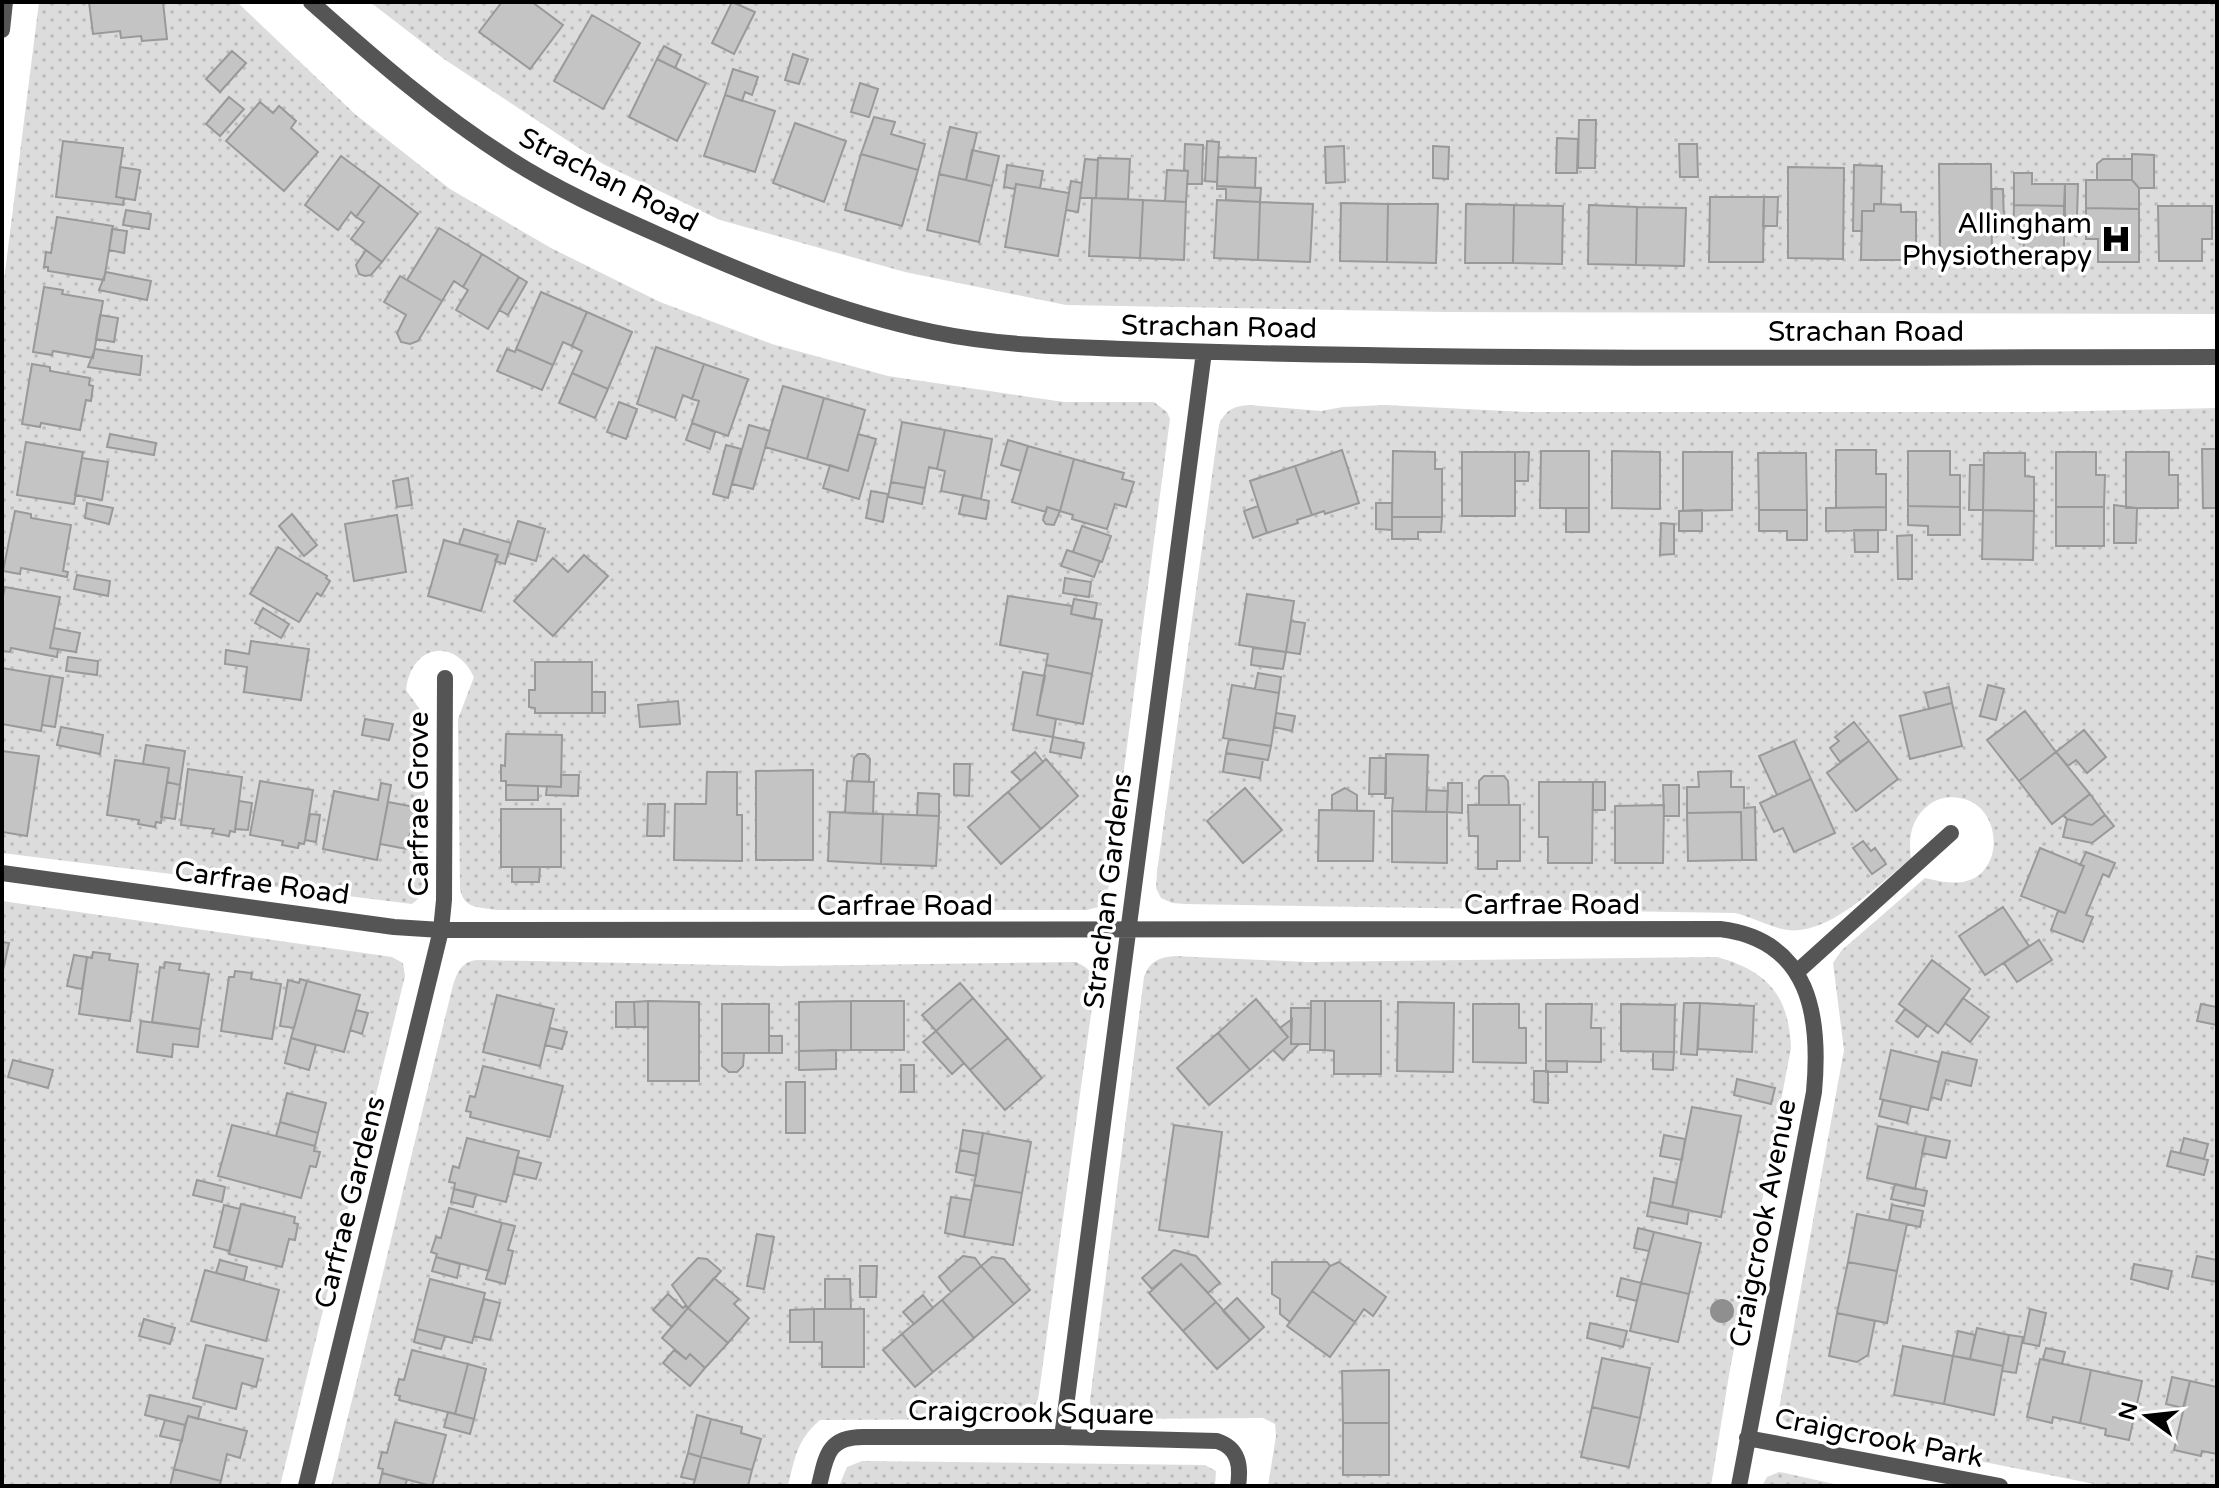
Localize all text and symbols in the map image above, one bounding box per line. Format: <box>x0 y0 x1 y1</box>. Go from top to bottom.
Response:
street label: Strachan Road <box>513 120 704 240</box>
place label: Allingham Physiotherapy <box>1902 207 2092 273</box>
hospital icon: Allingham Physiotherapy <box>2099 222 2133 256</box>
street label: Strachan Road <box>1121 308 1317 346</box>
street label: Strachan Road <box>1768 315 1964 349</box>
street label: Carfrae Grove <box>402 711 436 897</box>
street label: Strachan Gardens <box>1077 771 1139 1011</box>
street label: Carfrae Road <box>172 854 352 912</box>
street label: Carfrae Road <box>1464 888 1640 922</box>
street label: Carfrae Road <box>817 889 993 923</box>
street label: Carfrae Gardens <box>307 1093 393 1312</box>
street label: Craigcrook Avenue <box>1722 1096 1804 1350</box>
north arrow <box>2107 1376 2187 1456</box>
street label: Craigcrook Square <box>908 1394 1154 1432</box>
text: N <box>2114 1399 2143 1423</box>
street label: Craigcrook Park <box>1772 1401 1986 1475</box>

